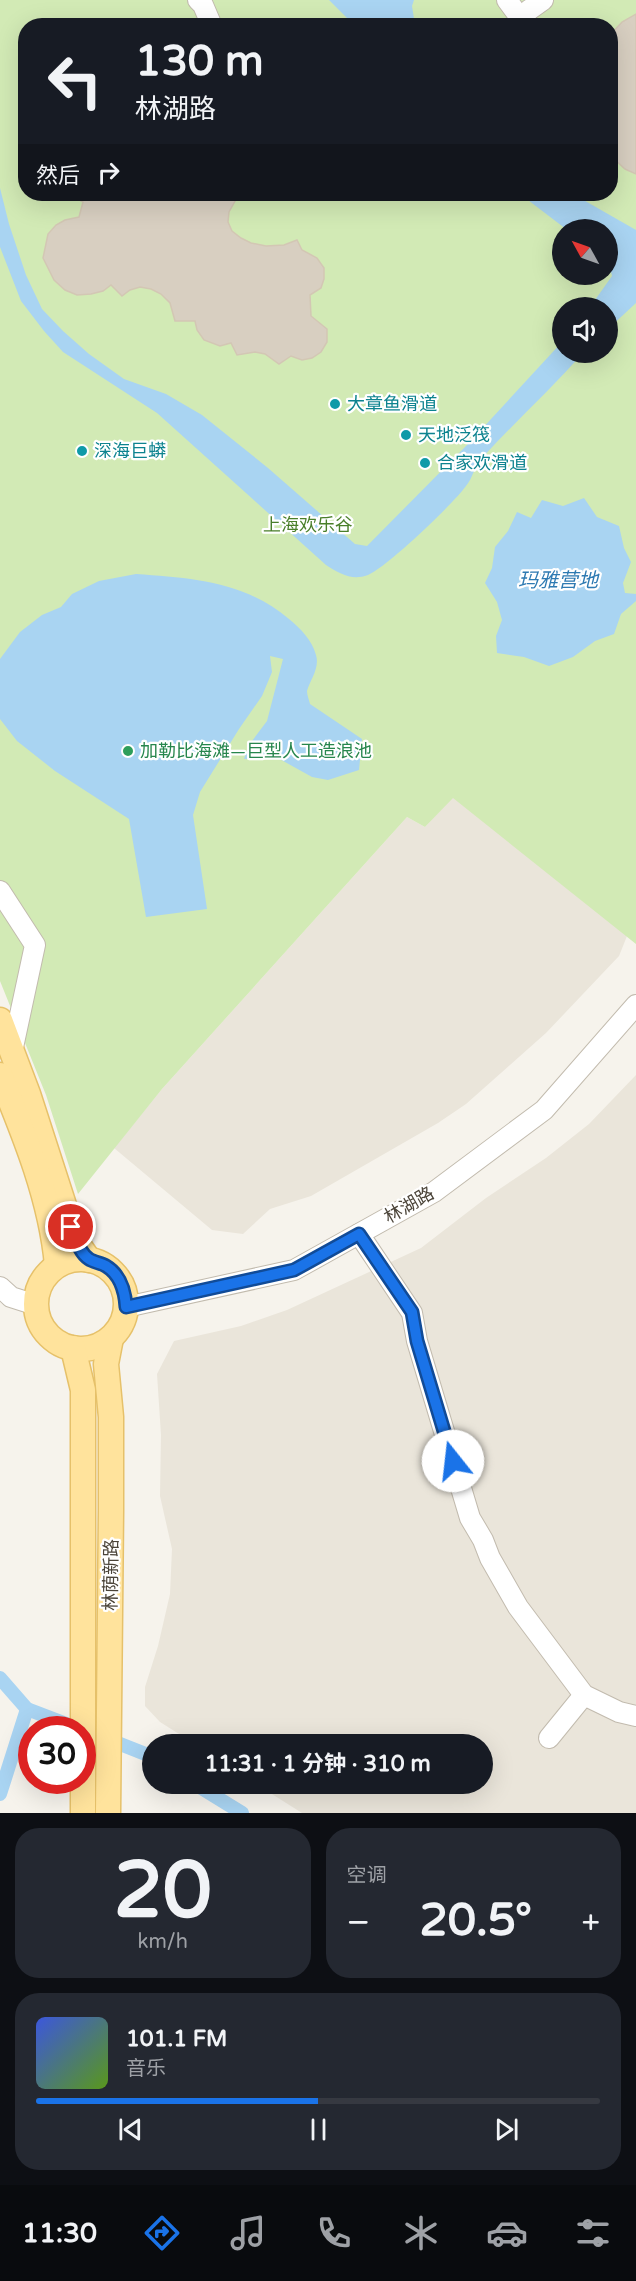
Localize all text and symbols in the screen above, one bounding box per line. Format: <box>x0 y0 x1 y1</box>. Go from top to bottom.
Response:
text: 130 m <box>135 36 264 87</box>
icon: left <box>36 42 114 120</box>
text: 林湖路 <box>135 93 216 126</box>
icon: right <box>92 156 125 189</box>
text: 然后 <box>36 163 80 189</box>
north arrow <box>552 219 618 285</box>
map controls <box>552 219 618 363</box>
button: sound <box>552 297 618 363</box>
place label: 大章鱼滑道 <box>347 393 437 415</box>
marker: 大章鱼滑道 <box>328 397 342 411</box>
place label: 天地泛筏 <box>418 424 490 446</box>
marker: 天地泛筏 <box>399 428 413 442</box>
place label: 深海巨蟒 <box>94 440 166 462</box>
marker: 深海巨蟒 <box>75 444 89 458</box>
place label: 合家欢滑道 <box>437 452 527 474</box>
marker: 合家欢滑道 <box>418 456 432 470</box>
park label: 上海欢乐谷 <box>263 514 353 536</box>
water label: 玛雅营地 <box>518 569 600 593</box>
place label: 加勒比海滩—巨型人工造浪池 <box>140 740 372 762</box>
marker: 加勒比海滩—巨型人工造浪池 <box>121 744 135 758</box>
street label: 林湖路 <box>380 1182 438 1228</box>
pin <box>45 1201 96 1252</box>
icon: arrive <box>54 1210 87 1243</box>
position arrow <box>421 1429 485 1493</box>
street label: 林荫新路 <box>99 1539 123 1611</box>
speed limit sign: 30 <box>18 1716 96 1794</box>
text: 11:31 · 1 分钟 · 310 m <box>204 1751 431 1777</box>
text: 20 <box>114 1844 212 1938</box>
text: 空调 <box>347 1864 387 1888</box>
text: 20.5° <box>419 1894 532 1948</box>
text: − <box>347 1903 370 1942</box>
text: + <box>581 1903 600 1942</box>
text: km/h <box>138 1930 188 1954</box>
text: 101.1 FM <box>126 2026 227 2052</box>
text: 音乐 <box>126 2057 166 2081</box>
icon: previous <box>114 2113 147 2146</box>
icon: pause <box>302 2113 335 2146</box>
icon: next <box>490 2113 523 2146</box>
icon: directions <box>141 2212 183 2254</box>
icon: music <box>227 2212 269 2254</box>
icon: phone <box>313 2212 355 2254</box>
icon: climate <box>400 2212 442 2254</box>
icon: car <box>486 2212 528 2254</box>
icon: filters <box>572 2212 614 2254</box>
text: 11:30 <box>22 2217 97 2250</box>

